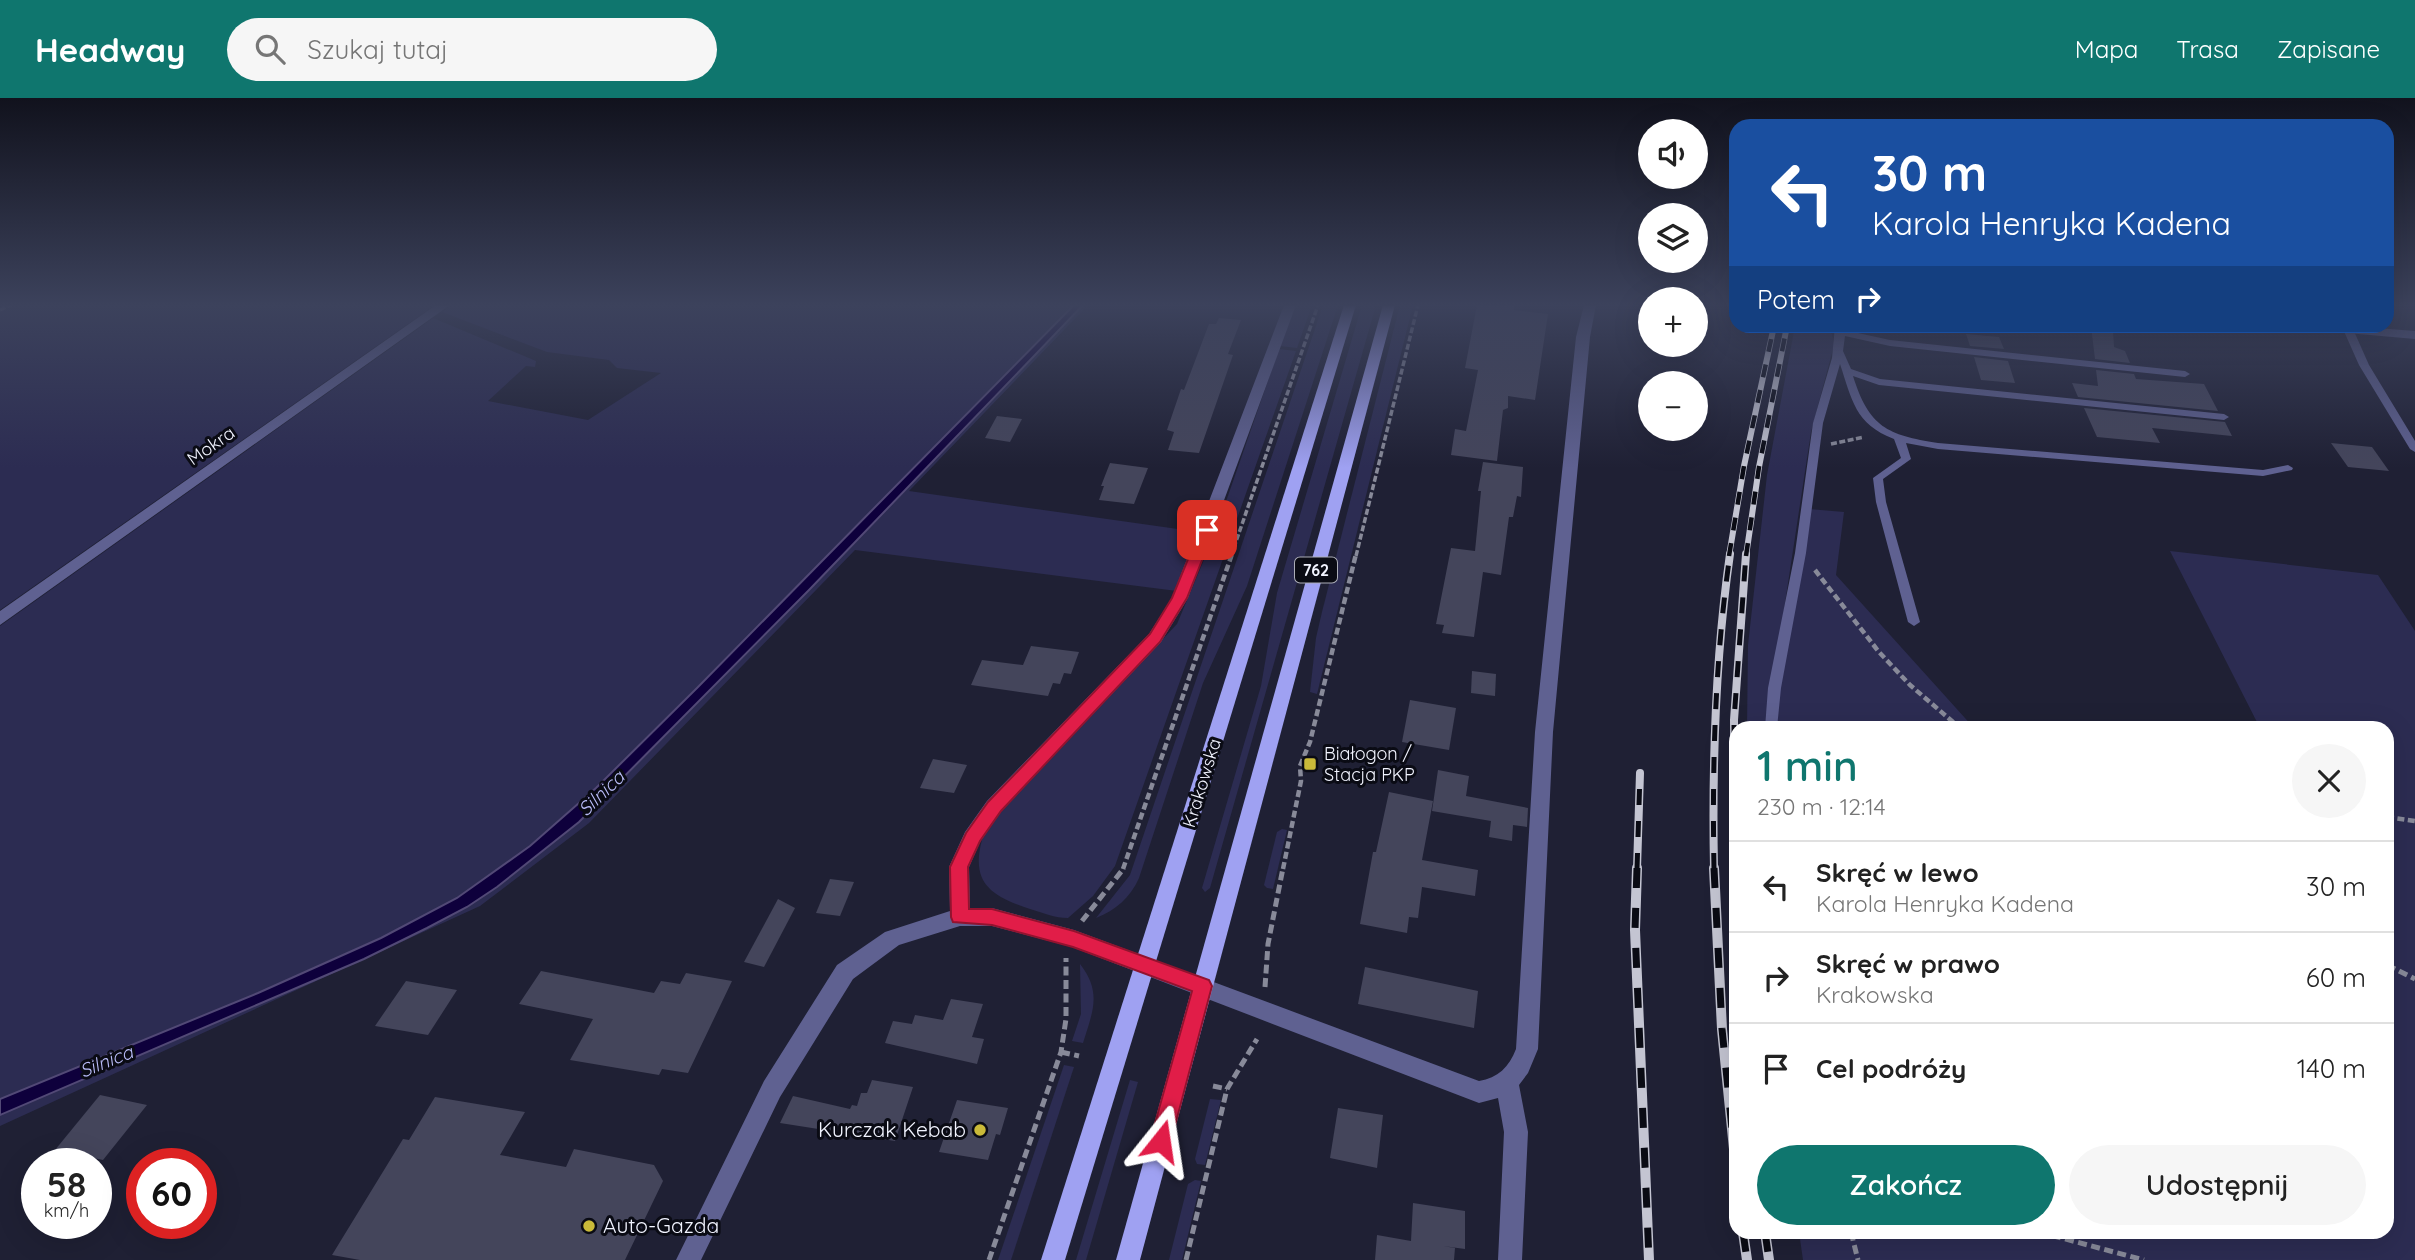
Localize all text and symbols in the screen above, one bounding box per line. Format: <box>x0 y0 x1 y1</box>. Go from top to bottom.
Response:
search box <box>227 18 717 81</box>
text: Headway <box>35 29 185 70</box>
icon: search <box>251 30 289 68</box>
text: Szukaj tutaj <box>307 33 448 66</box>
text: Mapa <box>2075 34 2138 64</box>
text: Trasa <box>2176 34 2239 64</box>
text: Zapisane <box>2277 34 2380 64</box>
map controls <box>1638 119 1708 441</box>
button: sound <box>1638 119 1708 189</box>
text: 30 m <box>1872 142 1987 203</box>
icon: left <box>1757 147 1848 238</box>
button: layers <box>1638 203 1708 273</box>
text: Karola Henryka Kadena <box>1872 203 2231 243</box>
icon: right <box>1849 280 1887 318</box>
text: Potem <box>1757 283 1835 316</box>
button: + <box>1638 287 1708 357</box>
button: − <box>1638 371 1708 441</box>
street label: Mokra <box>182 421 239 470</box>
pin <box>1177 500 1237 560</box>
icon: arrive <box>1188 511 1226 549</box>
road number: 762 <box>1295 558 1337 583</box>
street label: Krakowska <box>1177 735 1226 830</box>
text: 1 min <box>1757 739 1858 792</box>
place label: Białogon / Stacja PKP <box>1324 742 1415 786</box>
button: close <box>2292 744 2366 818</box>
marker: Białogon / Stacja PKP <box>1302 756 1318 772</box>
water label: Silnica <box>573 764 630 821</box>
text: 230 m · 12:14 <box>1757 792 1886 821</box>
text: Skręć w lewo <box>1816 856 1979 889</box>
icon: left <box>1757 868 1795 906</box>
text: 30 m <box>2306 870 2366 903</box>
text: Karola Henryka Kadena <box>1816 889 2074 918</box>
text: Skręć w prawo <box>1816 947 2000 980</box>
icon: right <box>1757 959 1795 997</box>
text: 60 m <box>2306 961 2366 994</box>
text: Krakowska <box>1816 980 1934 1009</box>
water label: Silnica <box>76 1039 138 1083</box>
icon: arrive <box>1757 1050 1795 1088</box>
text: Cel podróży <box>1816 1052 1966 1085</box>
text: 140 m <box>2297 1052 2366 1085</box>
position arrow <box>1124 1104 1198 1178</box>
place label: Kurczak Kebab <box>818 1116 966 1142</box>
marker: Kurczak Kebab <box>972 1122 988 1138</box>
button: Zakończ <box>1757 1145 2055 1225</box>
button: Udostępnij <box>2069 1145 2366 1225</box>
speed limit sign: 60 <box>126 1148 217 1239</box>
text: 58 <box>47 1162 86 1206</box>
text: km/h <box>44 1199 89 1222</box>
place label: Auto-Gazda <box>603 1212 719 1238</box>
marker: Auto-Gazda <box>581 1218 597 1234</box>

